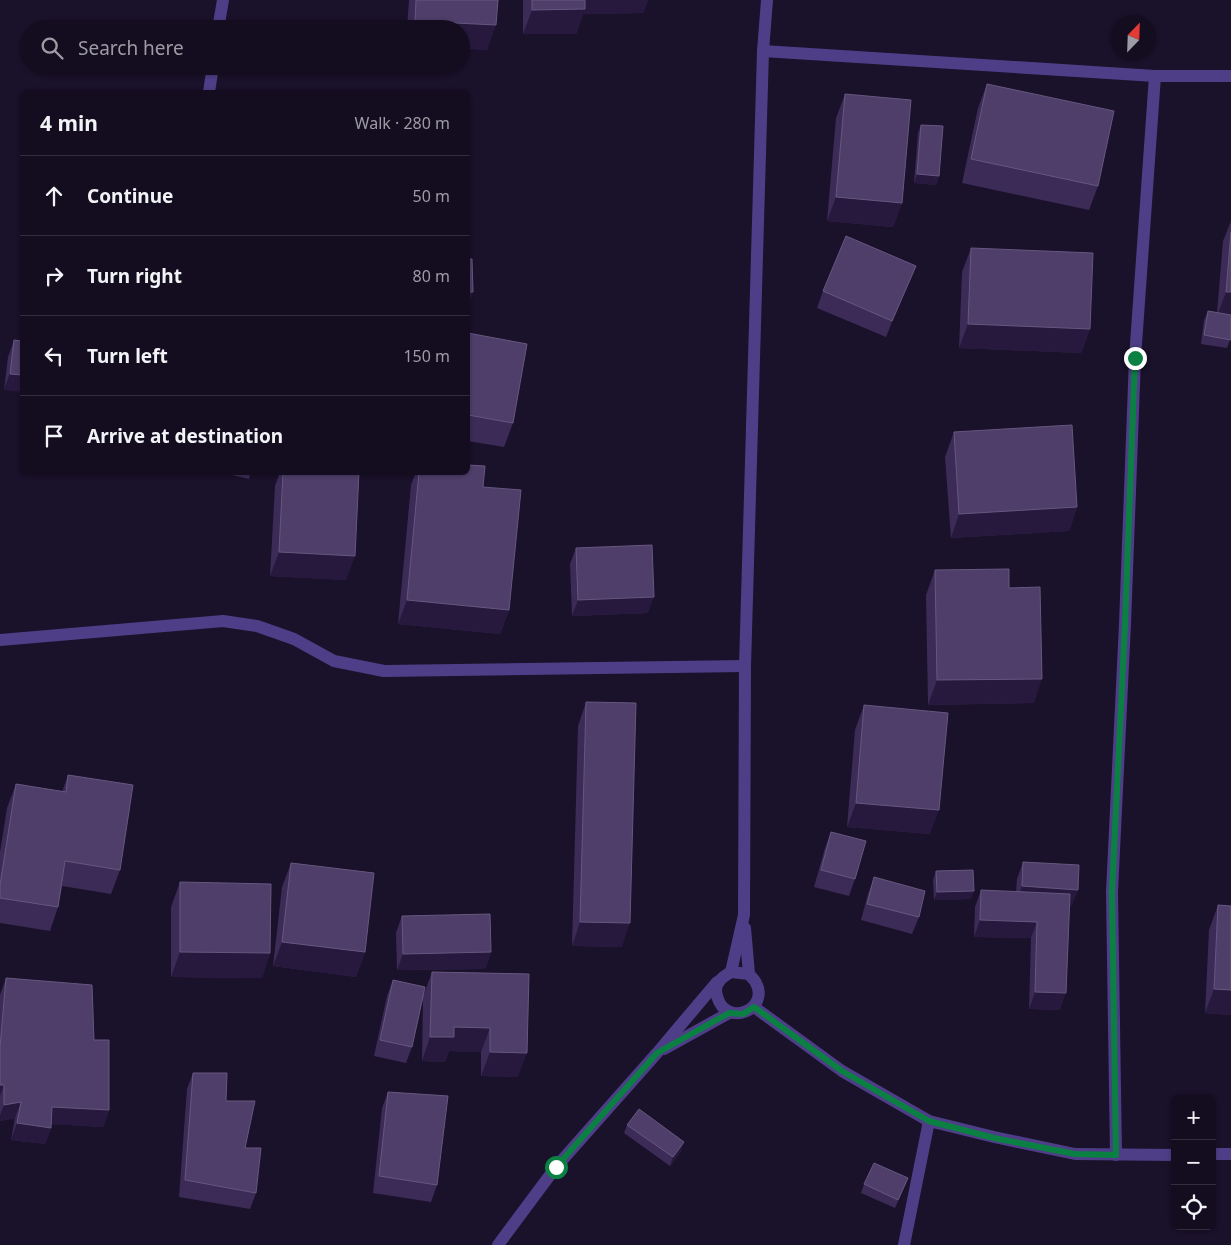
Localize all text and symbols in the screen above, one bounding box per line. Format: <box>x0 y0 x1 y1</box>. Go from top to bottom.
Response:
north arrow <box>1111 15 1156 60</box>
search box <box>20 20 470 75</box>
icon: search <box>38 34 66 62</box>
text: Search here <box>78 35 184 61</box>
text: 4 min <box>40 109 98 137</box>
text: Walk · 280 m <box>355 112 450 134</box>
icon: ahead <box>40 182 68 210</box>
text: Continue <box>87 183 173 209</box>
text: 50 m <box>413 185 450 207</box>
icon: right <box>40 262 68 290</box>
text: Turn right <box>87 263 182 289</box>
text: 80 m <box>413 265 450 287</box>
icon: left <box>40 342 68 370</box>
text: Turn left <box>87 343 168 369</box>
text: 150 m <box>403 345 450 367</box>
route end <box>1124 347 1147 370</box>
icon: arrive <box>40 422 68 450</box>
text: Arrive at destination <box>87 423 283 449</box>
map controls <box>1171 1095 1216 1230</box>
button: + <box>1171 1095 1216 1140</box>
button: − <box>1171 1140 1216 1185</box>
route start <box>545 1156 568 1179</box>
button: locate <box>1171 1185 1216 1230</box>

